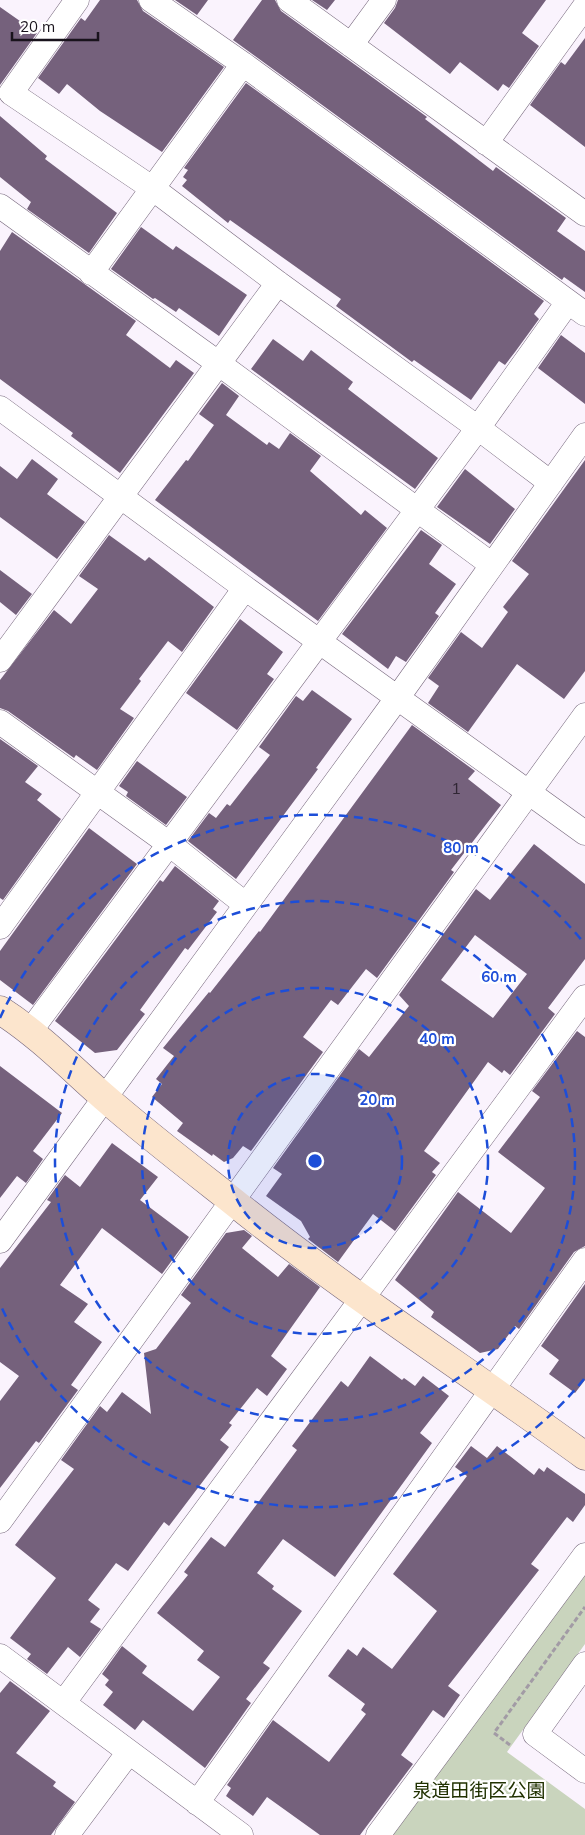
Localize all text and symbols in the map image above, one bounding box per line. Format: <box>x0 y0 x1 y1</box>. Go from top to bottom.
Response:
scale bar <box>12 10 99 42</box>
text: 20 m <box>20 17 55 36</box>
house number: 1 <box>451 778 461 798</box>
text: 80 m <box>443 838 479 857</box>
text: 60 m <box>481 967 517 986</box>
text: 40 m <box>419 1029 455 1048</box>
text: 20 m <box>359 1090 395 1109</box>
centre of rings <box>306 1152 324 1170</box>
park label: 泉道田街区公園 <box>412 1778 546 1802</box>

